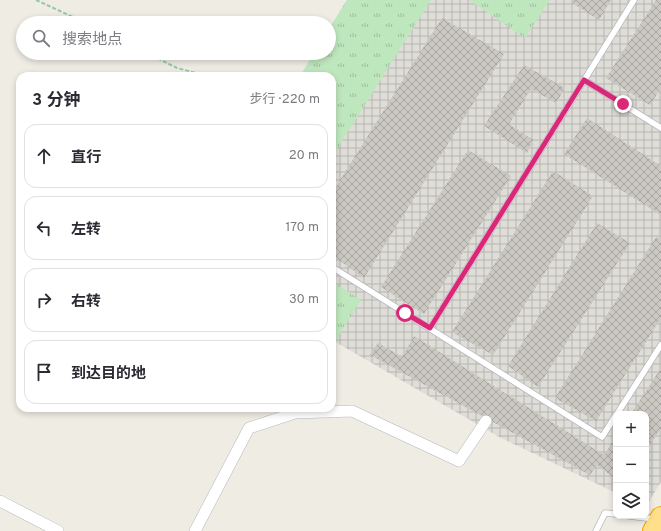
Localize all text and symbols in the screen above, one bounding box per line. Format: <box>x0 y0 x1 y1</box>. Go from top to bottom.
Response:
search box <box>16 16 336 60</box>
icon: search <box>30 27 52 49</box>
text: 搜索地点 <box>62 31 122 50</box>
text: 3 分钟 <box>32 90 80 112</box>
text: 步行 · 220 m <box>250 92 320 108</box>
route end <box>614 95 632 113</box>
icon: ahead <box>33 145 55 167</box>
text: 20 m <box>289 148 319 164</box>
text: 直行 <box>71 149 101 168</box>
icon: left <box>33 217 55 239</box>
text: 170 m <box>285 220 319 236</box>
text: 左转 <box>71 221 101 240</box>
icon: right <box>33 289 55 311</box>
text: 30 m <box>289 292 319 308</box>
text: 右转 <box>71 293 101 312</box>
route start <box>396 304 414 322</box>
icon: arrive <box>33 361 55 383</box>
text: 到达目的地 <box>71 365 146 384</box>
map controls <box>613 411 649 519</box>
button: + <box>613 411 649 447</box>
button: − <box>613 447 649 483</box>
button: layers <box>613 483 649 519</box>

